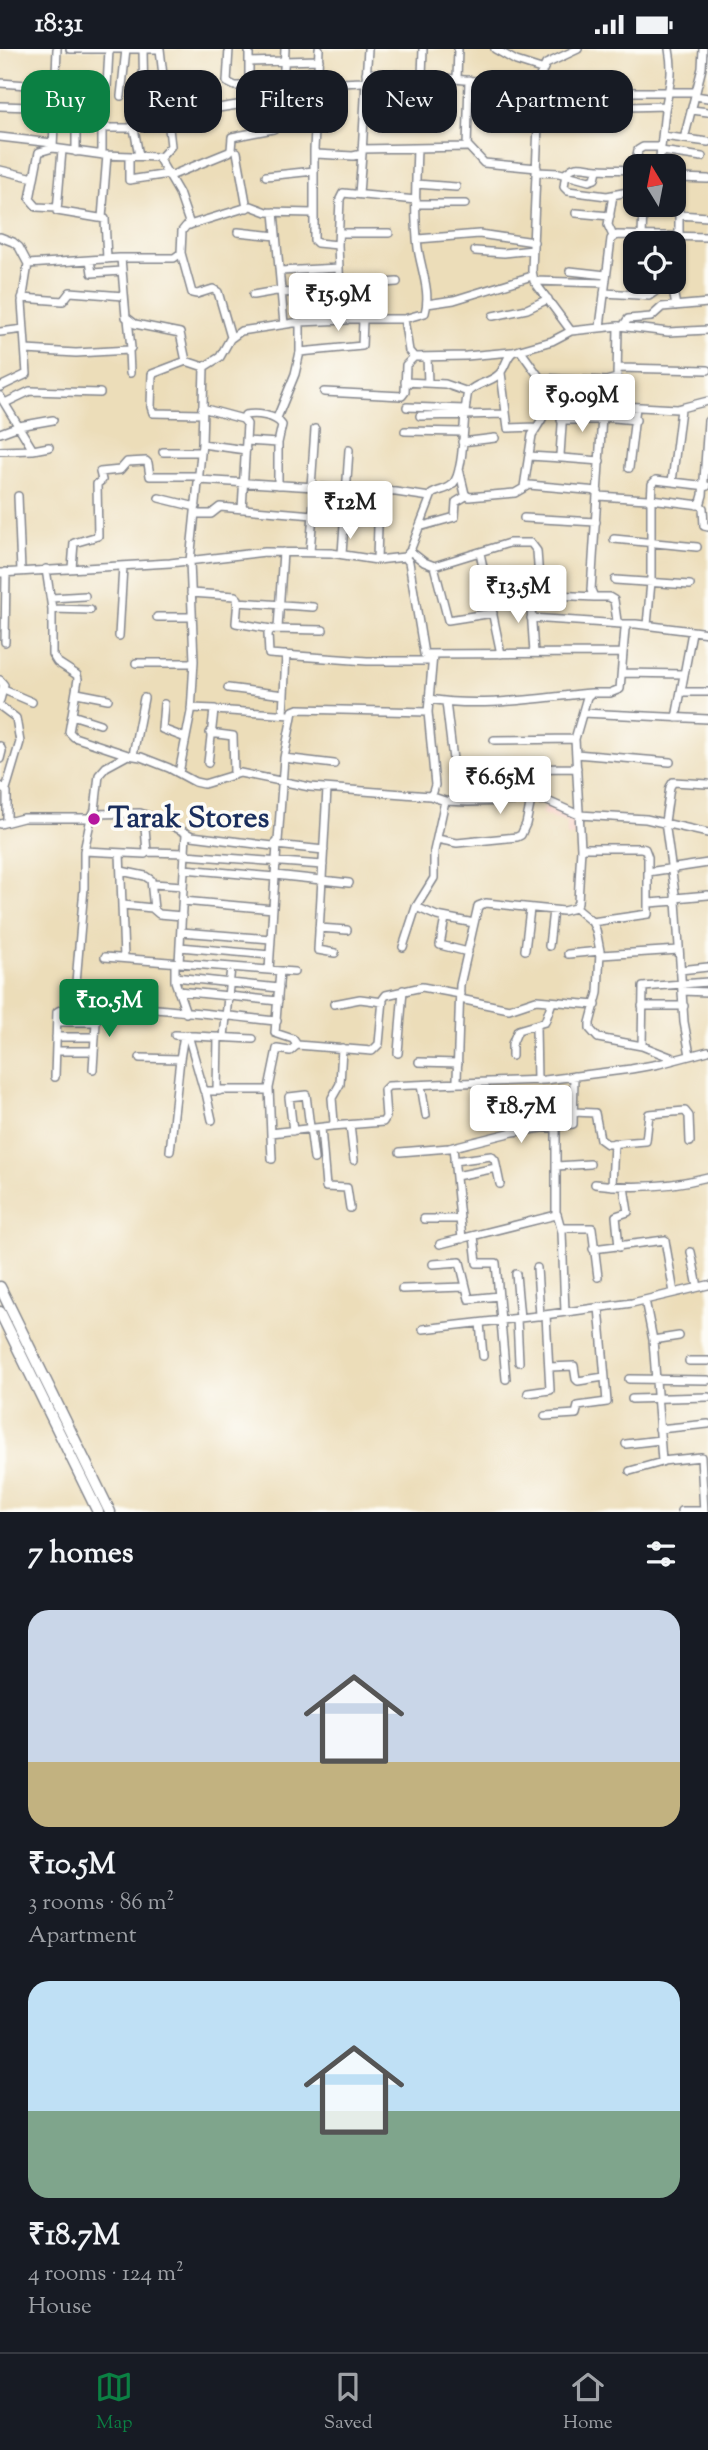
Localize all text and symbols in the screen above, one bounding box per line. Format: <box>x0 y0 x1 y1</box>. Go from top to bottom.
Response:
text: 18:31 <box>35 6 83 43</box>
chip: Buy <box>21 70 110 133</box>
chip: Rent <box>124 70 222 133</box>
chip: Filters <box>236 70 348 133</box>
chip: New <box>362 70 457 133</box>
chip: Apartment <box>471 70 633 133</box>
north arrow <box>623 154 686 217</box>
map controls <box>623 154 686 294</box>
button: locate <box>623 231 686 294</box>
pin: ₹15.9M <box>281 273 395 333</box>
text: ₹15.9M <box>305 279 371 312</box>
pin: ₹9.09M <box>525 375 639 434</box>
text: ₹9.09M <box>545 380 619 413</box>
pin: ₹12M <box>309 482 391 541</box>
text: ₹12M <box>324 487 376 520</box>
pin: ₹13.5M <box>461 565 575 625</box>
text: ₹13.5M <box>485 571 551 604</box>
pin: ₹6.65M <box>443 757 557 816</box>
text: ₹6.65M <box>465 762 535 795</box>
place label: Tarak Stores <box>108 798 269 841</box>
marker: Tarak Stores <box>86 811 102 827</box>
pin: ₹10.5M <box>52 979 166 1039</box>
text: ₹10.5M <box>75 985 143 1018</box>
pin: ₹18.7M <box>464 1085 578 1145</box>
text: ₹18.7M <box>486 1091 556 1124</box>
text: 7 homes <box>28 1533 133 1576</box>
icon: filters <box>642 1535 680 1573</box>
icon: home <box>291 1656 417 1782</box>
text: ₹10.5M <box>28 1844 116 1887</box>
text: 3 rooms · 86 m² <box>28 1887 174 1920</box>
text: Apartment <box>28 1920 137 1953</box>
icon: home <box>291 2027 417 2153</box>
text: ₹18.7M <box>28 2215 120 2258</box>
text: 4 rooms · 124 m² <box>28 2258 184 2291</box>
text: House <box>28 2291 92 2324</box>
tab: Map <box>95 2368 133 2437</box>
tab: Saved <box>324 2368 372 2437</box>
tab: Home <box>563 2368 613 2437</box>

